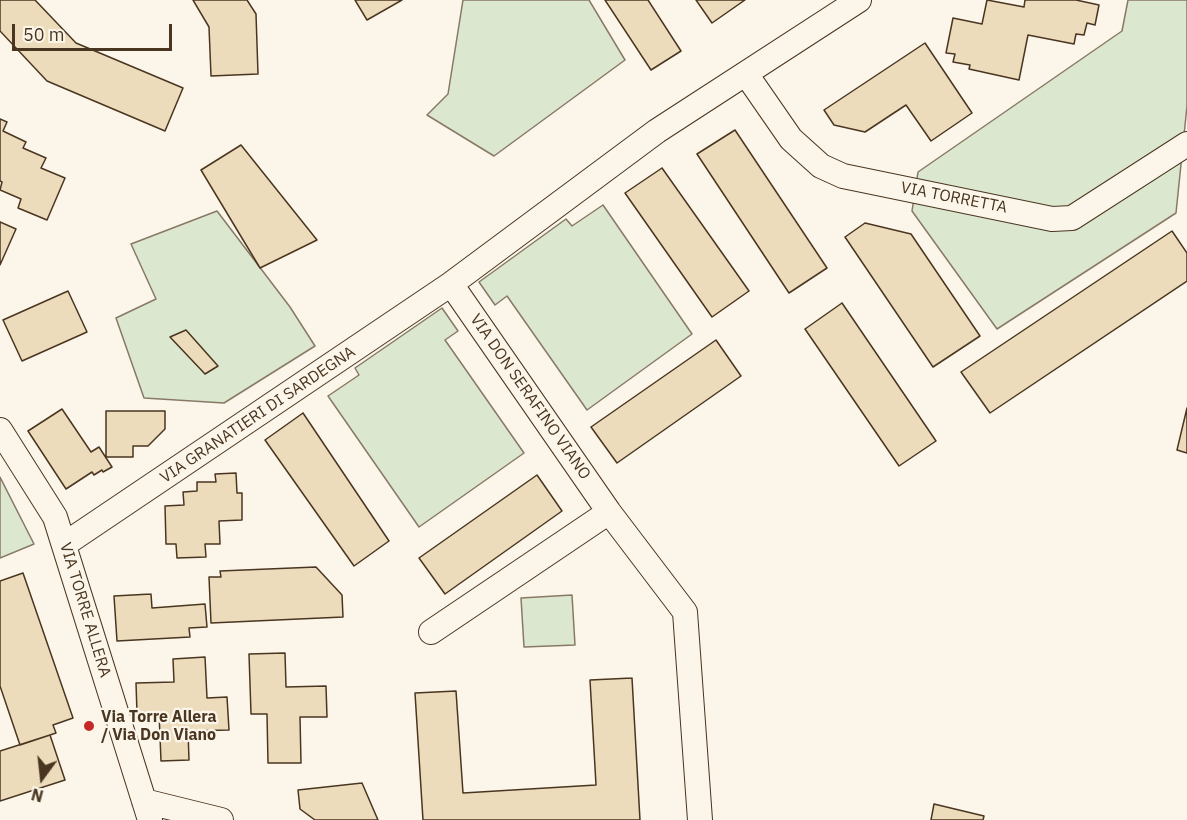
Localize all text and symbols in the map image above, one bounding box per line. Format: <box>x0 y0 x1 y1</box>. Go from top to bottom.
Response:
scale bar <box>15 12 176 50</box>
text: 50 m <box>23 23 65 46</box>
street label: VIA TORRETTA <box>899 178 1009 218</box>
street label: VIA DON SERAFINO VIANO <box>466 311 594 483</box>
street label: VIA GRANATIERI DI SARDEGNA <box>157 342 359 488</box>
street label: VIA TORRE ALLERA <box>55 540 115 680</box>
place label: Via Torre Allera / Via Don Viano <box>101 707 217 745</box>
marker: Via Torre Allera / Via Don Viano <box>82 719 96 733</box>
north arrow <box>12 748 72 808</box>
text: N <box>29 784 46 807</box>

